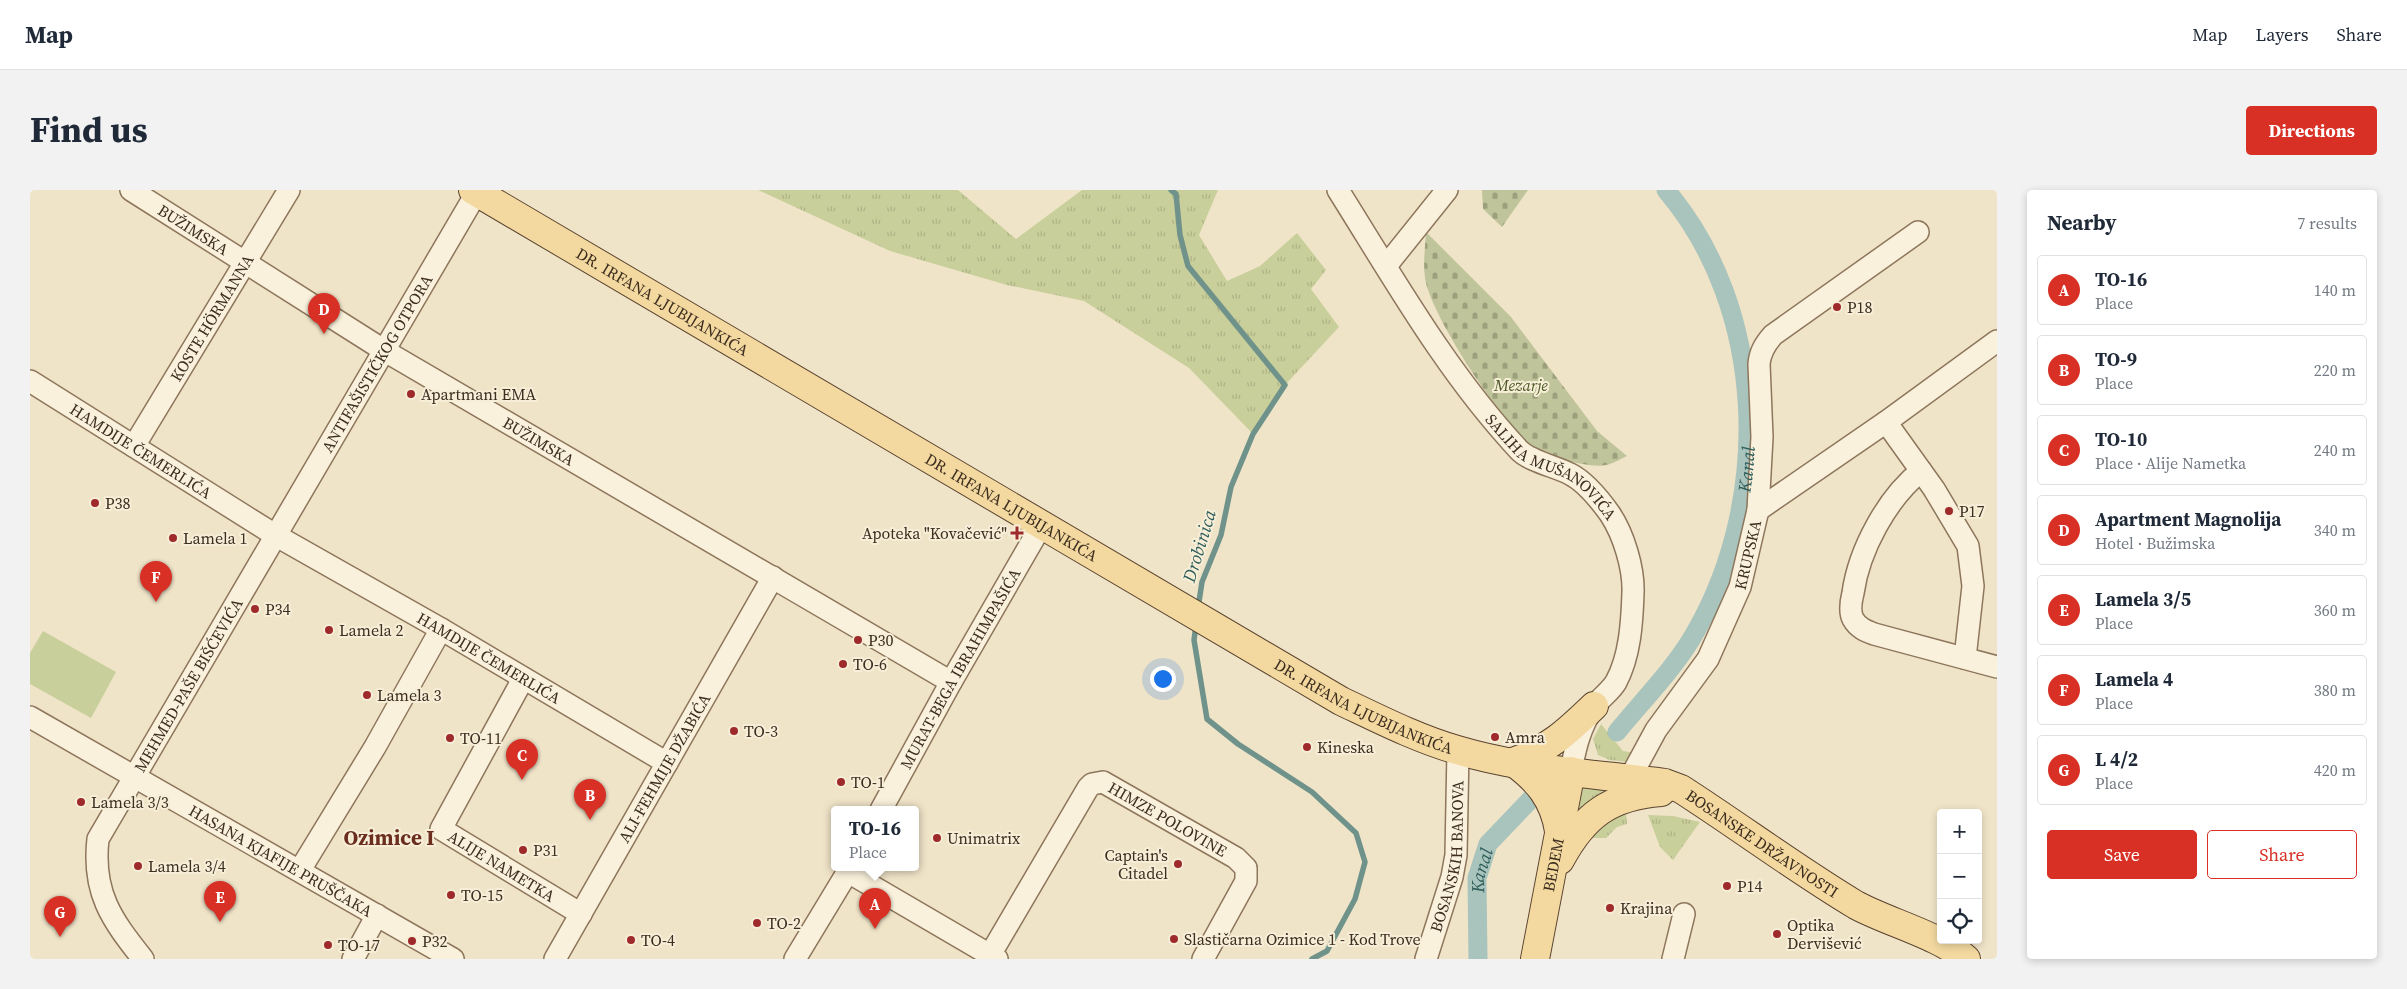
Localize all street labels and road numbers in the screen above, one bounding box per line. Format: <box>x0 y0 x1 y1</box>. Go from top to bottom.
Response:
street label: BUŽIMSKA <box>154 199 233 260</box>
street label: DR. IRFANA LJUBIJANKIĆA <box>572 242 753 361</box>
street label: KOSTE HÖRMANNA <box>165 250 259 385</box>
street label: ANTIFAŠISTIČKOG OTPORA <box>316 270 438 456</box>
street label: HAMDIJE ČEMERLIĆA <box>66 398 216 504</box>
street label: SALIHA MUŠANOVIĆA <box>1481 409 1622 525</box>
street label: BUŽIMSKA <box>499 411 579 471</box>
street label: DR. IRFANA LJUBIJANKIĆA <box>921 448 1102 567</box>
street label: KRUPSKA <box>1729 517 1766 592</box>
street label: MURAT-BEGA IBRAHIMPAŠIĆA <box>894 564 1026 773</box>
street label: MEHMED-PAŠE BIŠĆEVIĆA <box>129 594 248 776</box>
street label: HAMDIJE ČEMERLIĆA <box>413 607 565 709</box>
street label: DR. IRFANA LJUBIJANKIĆA <box>1270 653 1456 759</box>
street label: ALI-FEHMIJE DŽABIĆA <box>613 689 715 846</box>
street label: HIMZE POLOVINE <box>1104 776 1231 862</box>
street label: BOSANSKIH BANOVA <box>1424 780 1468 935</box>
street label: BOSANSKE DRŽAVNOSTI <box>1682 784 1843 903</box>
street label: HASANA KJAFIJE PRUŠČAKA <box>185 801 377 919</box>
street label: ALIJE NAMETKA <box>444 825 560 907</box>
street label: BEDEM <box>1537 836 1569 893</box>

